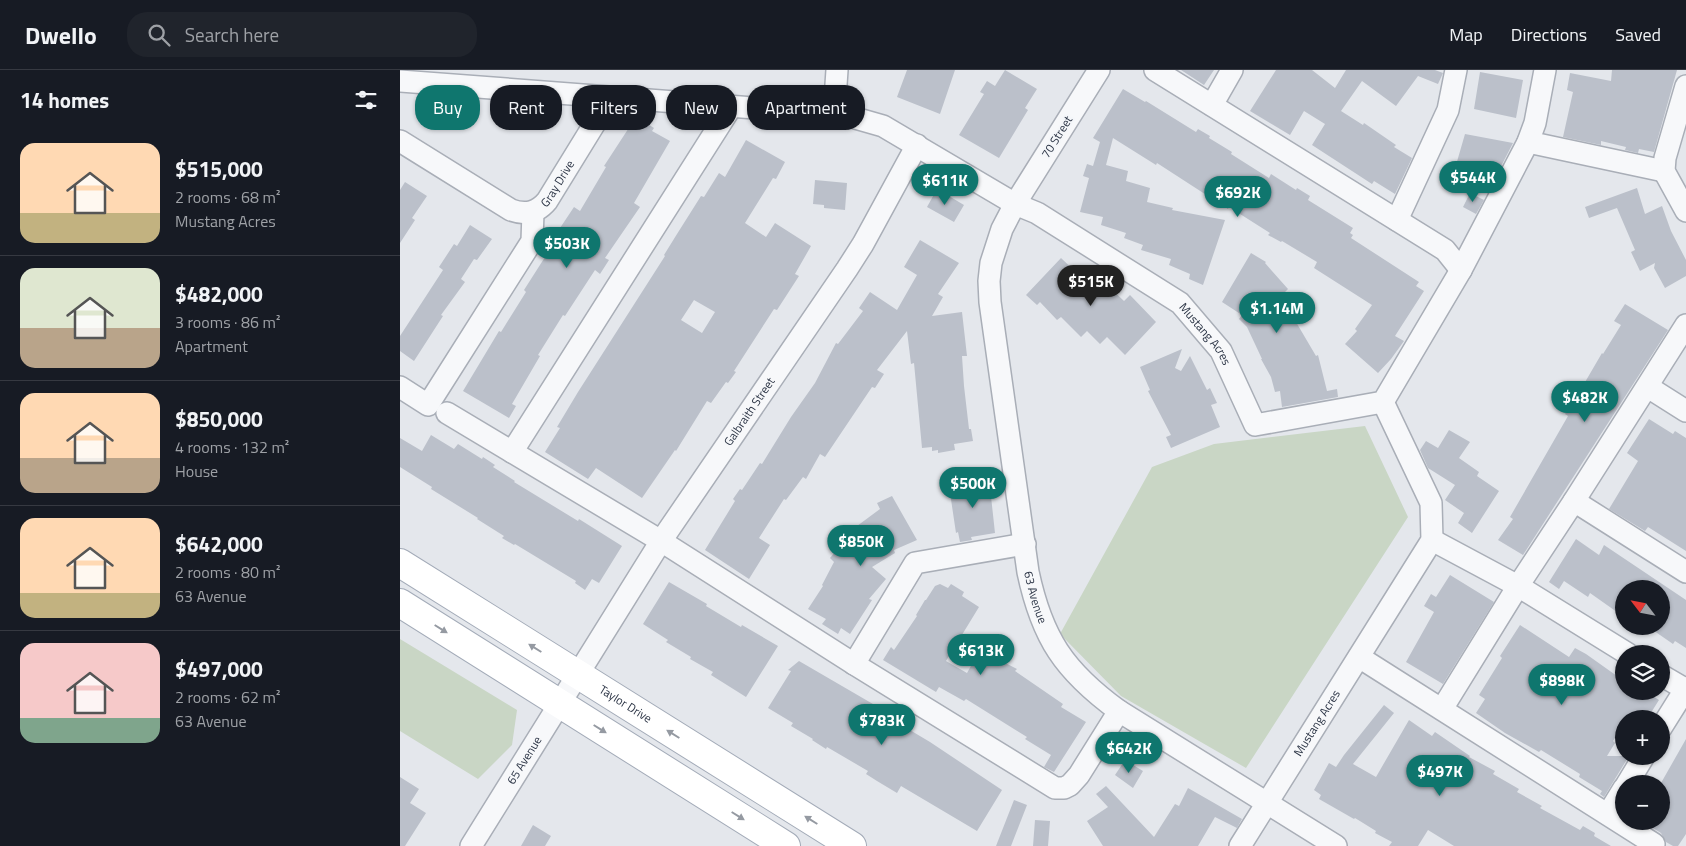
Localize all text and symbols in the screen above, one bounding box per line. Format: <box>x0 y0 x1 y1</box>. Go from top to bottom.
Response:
search box <box>127 12 477 57</box>
text: Dwello <box>25 17 97 53</box>
text: Search here <box>185 20 279 49</box>
icon: search <box>145 21 173 49</box>
text: Map <box>1449 21 1483 48</box>
text: Directions <box>1511 21 1587 48</box>
text: Saved <box>1615 21 1661 48</box>
text: 14 homes <box>20 84 109 116</box>
chip: Buy <box>415 85 480 130</box>
chip: Rent <box>490 85 562 130</box>
chip: Filters <box>572 85 656 130</box>
chip: New <box>666 85 737 130</box>
chip: Apartment <box>747 85 865 130</box>
icon: filters <box>352 86 380 114</box>
street label: 70 Street <box>1036 111 1078 162</box>
text: $515,000 <box>175 153 263 185</box>
street label: Gray Drive <box>536 156 579 211</box>
pin: $544K <box>1438 160 1508 203</box>
icon: home <box>60 163 120 223</box>
pin: $611K <box>910 164 980 206</box>
text: $544K <box>1450 165 1496 189</box>
text: $611K <box>922 168 968 192</box>
pin: $692K <box>1203 176 1273 218</box>
text: $692K <box>1215 180 1261 204</box>
text: 2 rooms · 68 m² <box>175 185 280 209</box>
text: Mustang Acres <box>175 209 276 233</box>
pin: $503K <box>532 226 602 269</box>
text: $503K <box>544 231 590 255</box>
pin: $515K <box>1056 264 1126 307</box>
text: $515K <box>1068 269 1114 293</box>
text: $482,000 <box>175 278 263 310</box>
icon: home <box>60 288 120 348</box>
pin: $1.14M <box>1236 292 1318 334</box>
text: $1.14M <box>1250 296 1304 320</box>
street label: Mustang Acres <box>1175 298 1236 369</box>
text: 3 rooms · 86 m² <box>175 310 280 334</box>
text: Apartment <box>175 334 248 358</box>
street label: Galbraith Street <box>719 373 780 450</box>
pin: $482K <box>1550 380 1620 423</box>
text: $482K <box>1562 385 1608 409</box>
text: $850,000 <box>175 403 263 435</box>
icon: home <box>60 413 120 473</box>
text: 4 rooms · 132 m² <box>175 435 289 459</box>
text: House <box>175 459 218 483</box>
pin: $500K <box>938 466 1008 509</box>
text: $500K <box>950 471 996 495</box>
pin: $850K <box>826 524 896 567</box>
text: $642,000 <box>175 528 263 560</box>
text: $850K <box>838 529 884 553</box>
icon: home <box>60 538 120 598</box>
text: 2 rooms · 80 m² <box>175 560 280 584</box>
street label: 63 Avenue <box>1019 569 1052 626</box>
north arrow <box>1615 580 1670 635</box>
map controls <box>1615 580 1670 830</box>
text: 63 Avenue <box>175 584 247 608</box>
one-way arrow <box>435 625 448 634</box>
pin: $613K <box>946 634 1016 676</box>
text: $613K <box>958 638 1004 662</box>
one-way arrow <box>528 643 542 653</box>
button: layers <box>1615 645 1670 700</box>
text: $497,000 <box>175 653 263 685</box>
icon: home <box>60 663 120 723</box>
pin: $898K <box>1527 664 1597 706</box>
text: $898K <box>1539 668 1585 692</box>
street label: Taylor Drive <box>596 680 656 727</box>
text: 2 rooms · 62 m² <box>175 685 280 709</box>
street label: Mustang Acres <box>1289 686 1345 760</box>
pin: $783K <box>847 704 917 746</box>
text: $783K <box>859 708 905 732</box>
text: 63 Avenue <box>175 709 247 733</box>
button: + <box>1615 710 1670 765</box>
one-way arrow <box>594 724 607 733</box>
one-way arrow <box>666 730 679 739</box>
street label: 65 Avenue <box>502 732 546 788</box>
pin: $642K <box>1094 732 1164 774</box>
text: $642K <box>1106 736 1152 760</box>
pin: $497K <box>1405 754 1475 797</box>
text: $497K <box>1417 759 1463 783</box>
button: − <box>1615 775 1670 830</box>
one-way arrow <box>731 811 744 820</box>
one-way arrow <box>804 816 817 825</box>

